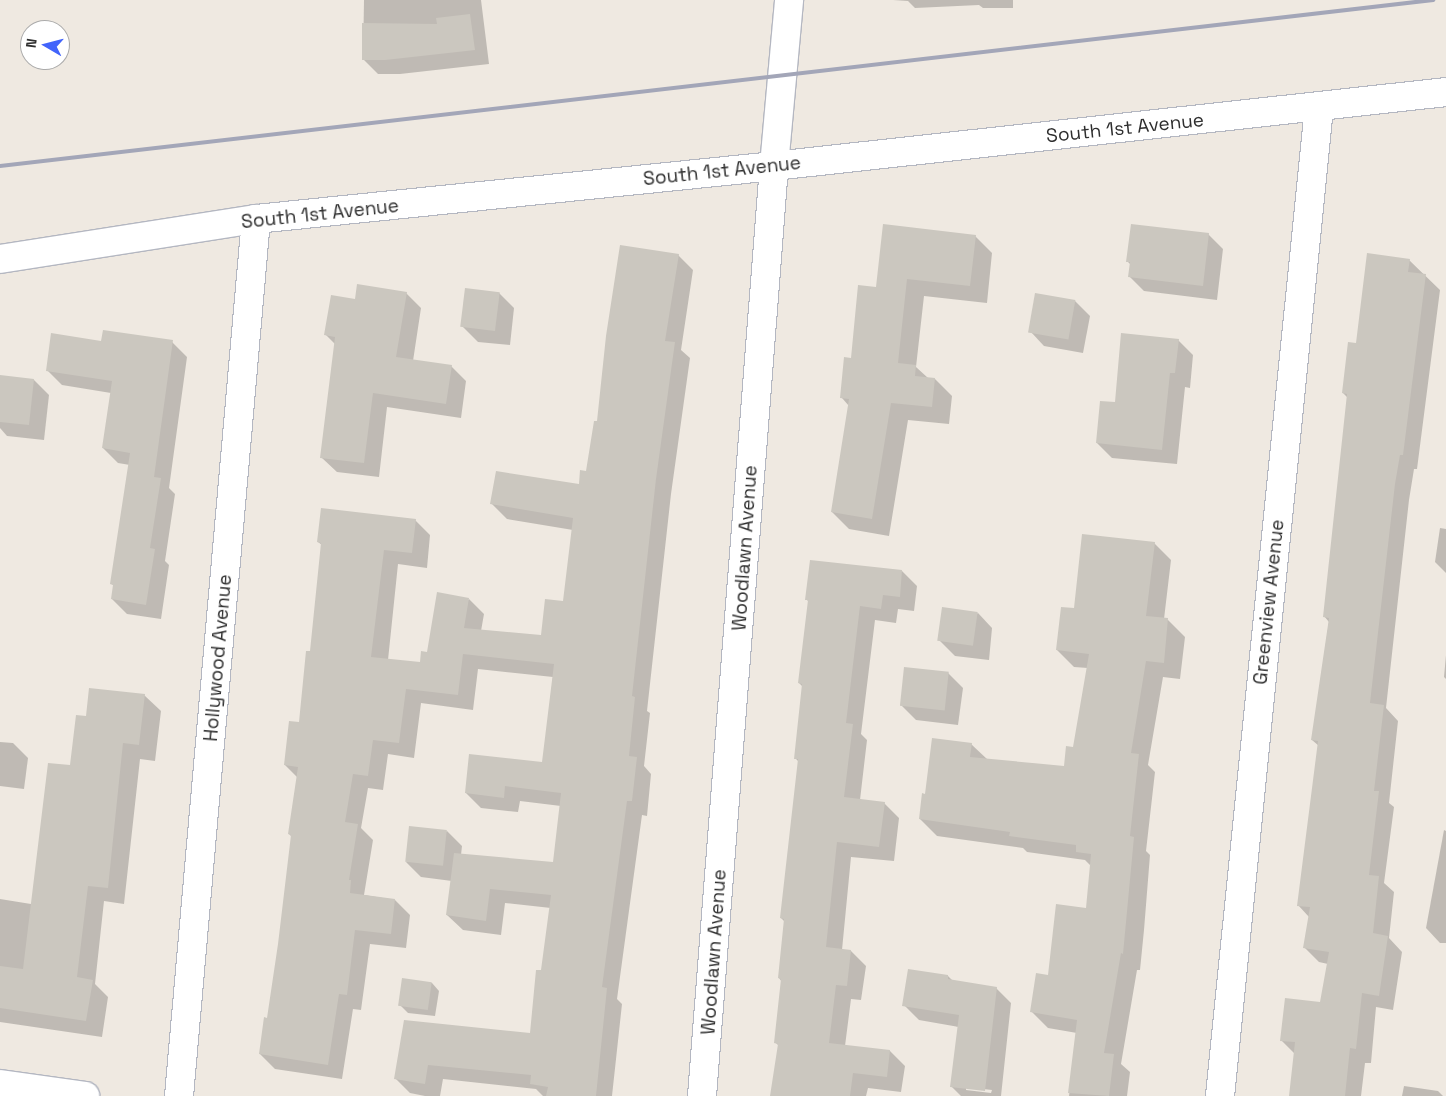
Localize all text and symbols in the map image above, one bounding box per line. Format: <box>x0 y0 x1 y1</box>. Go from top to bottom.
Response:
north arrow <box>20 20 70 70</box>
text: N <box>22 37 41 49</box>
street label: South 1st Avenue <box>1045 108 1205 148</box>
street label: South 1st Avenue <box>642 151 802 191</box>
street label: South 1st Avenue <box>240 194 400 234</box>
street label: Woodlawn Avenue <box>728 464 762 632</box>
street label: Greenview Avenue <box>1249 518 1289 686</box>
street label: Hollywood Avenue <box>199 573 237 743</box>
street label: Woodlawn Avenue <box>697 868 731 1036</box>

